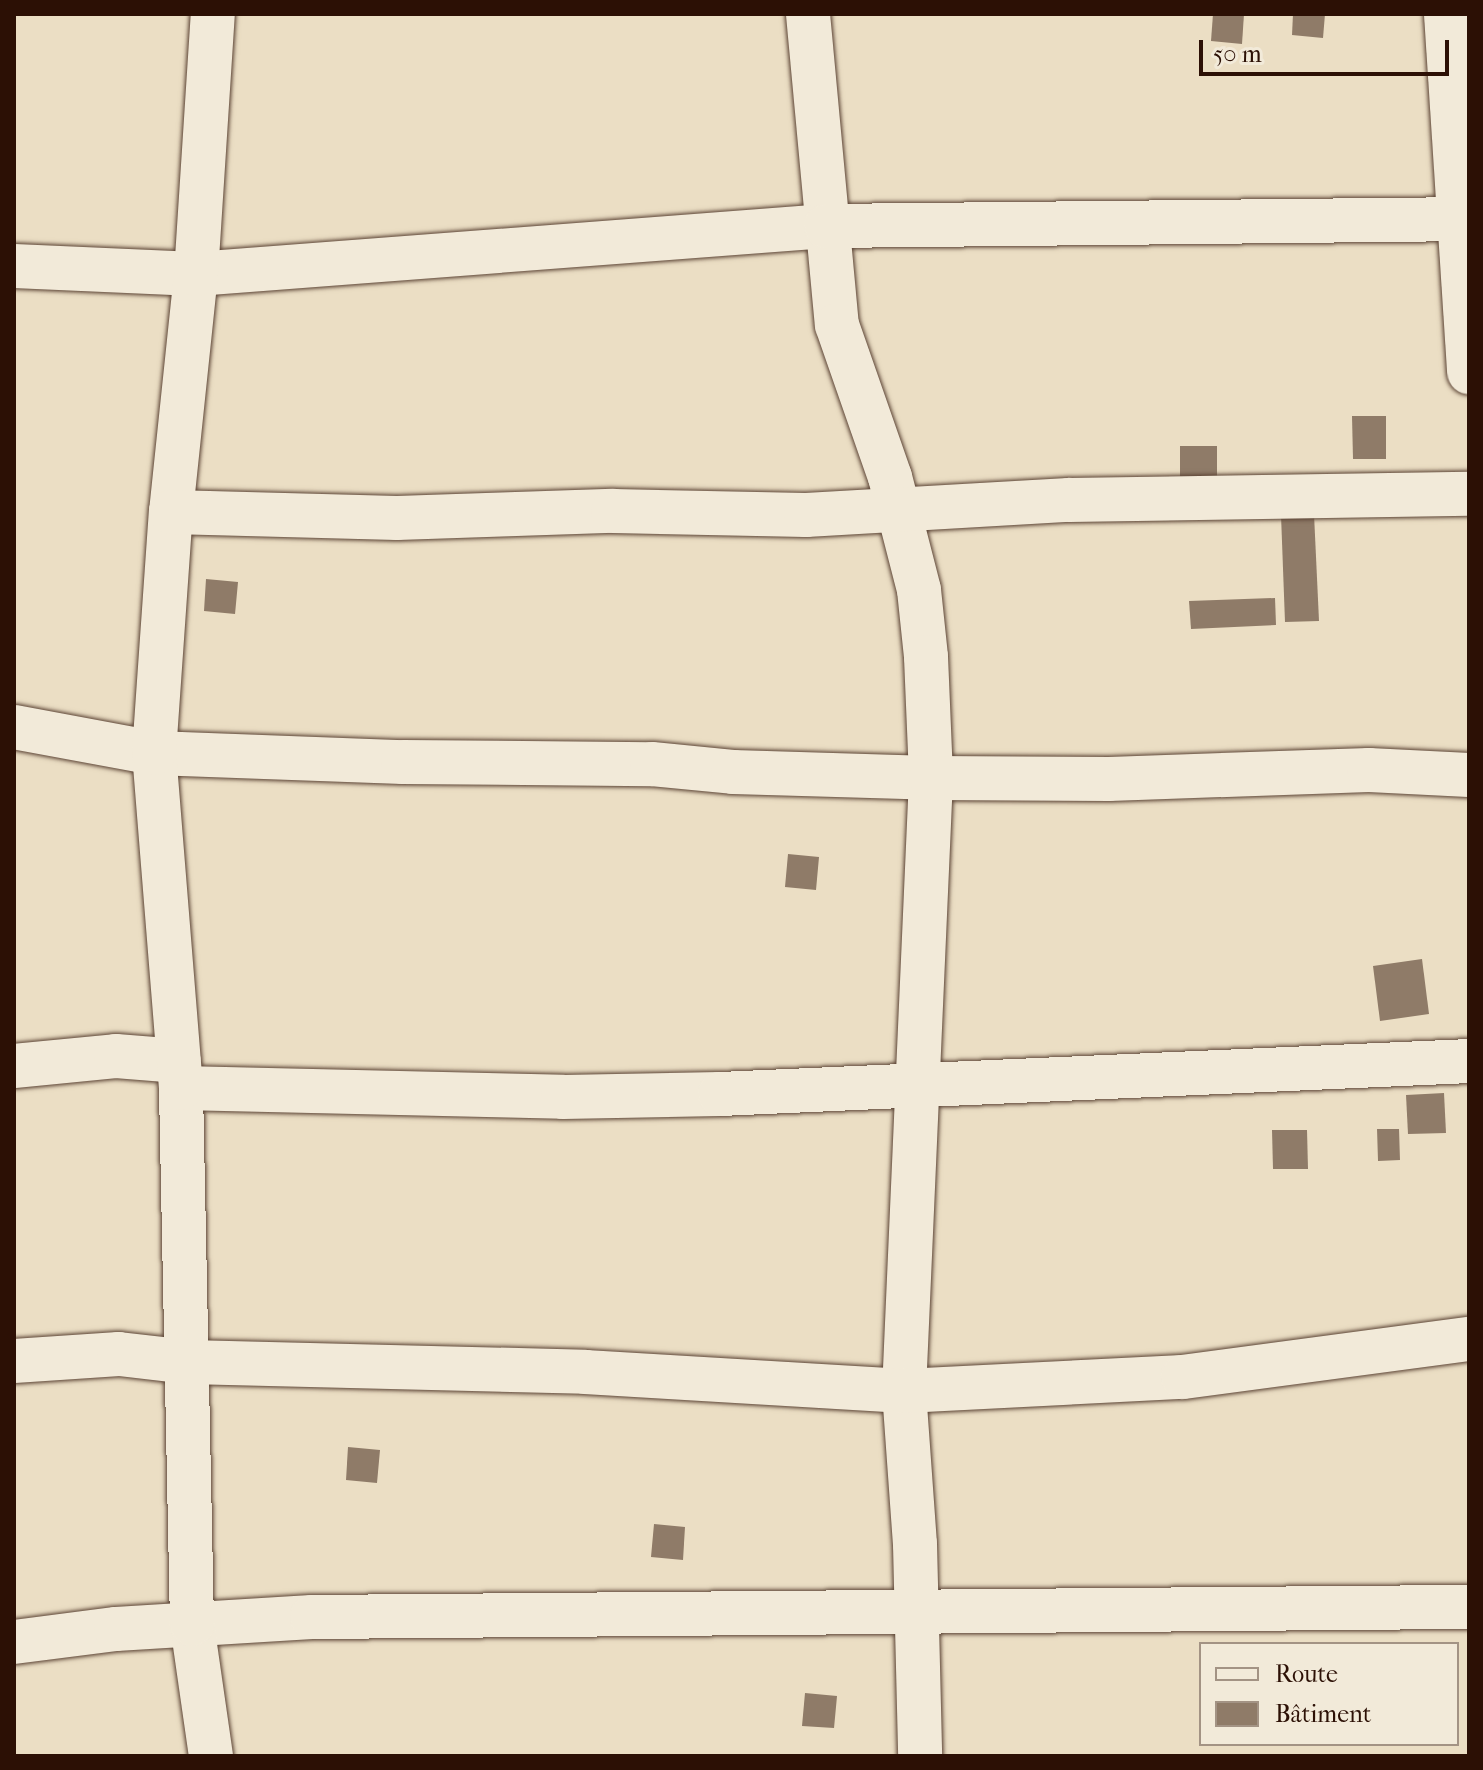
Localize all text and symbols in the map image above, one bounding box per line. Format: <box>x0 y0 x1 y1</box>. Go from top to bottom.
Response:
scale bar <box>1203 24 1453 74</box>
text: 50 m <box>1213 40 1262 68</box>
legend <box>1199 1642 1459 1746</box>
text: Route <box>1275 1660 1338 1688</box>
text: Bâtiment <box>1275 1700 1371 1728</box>

